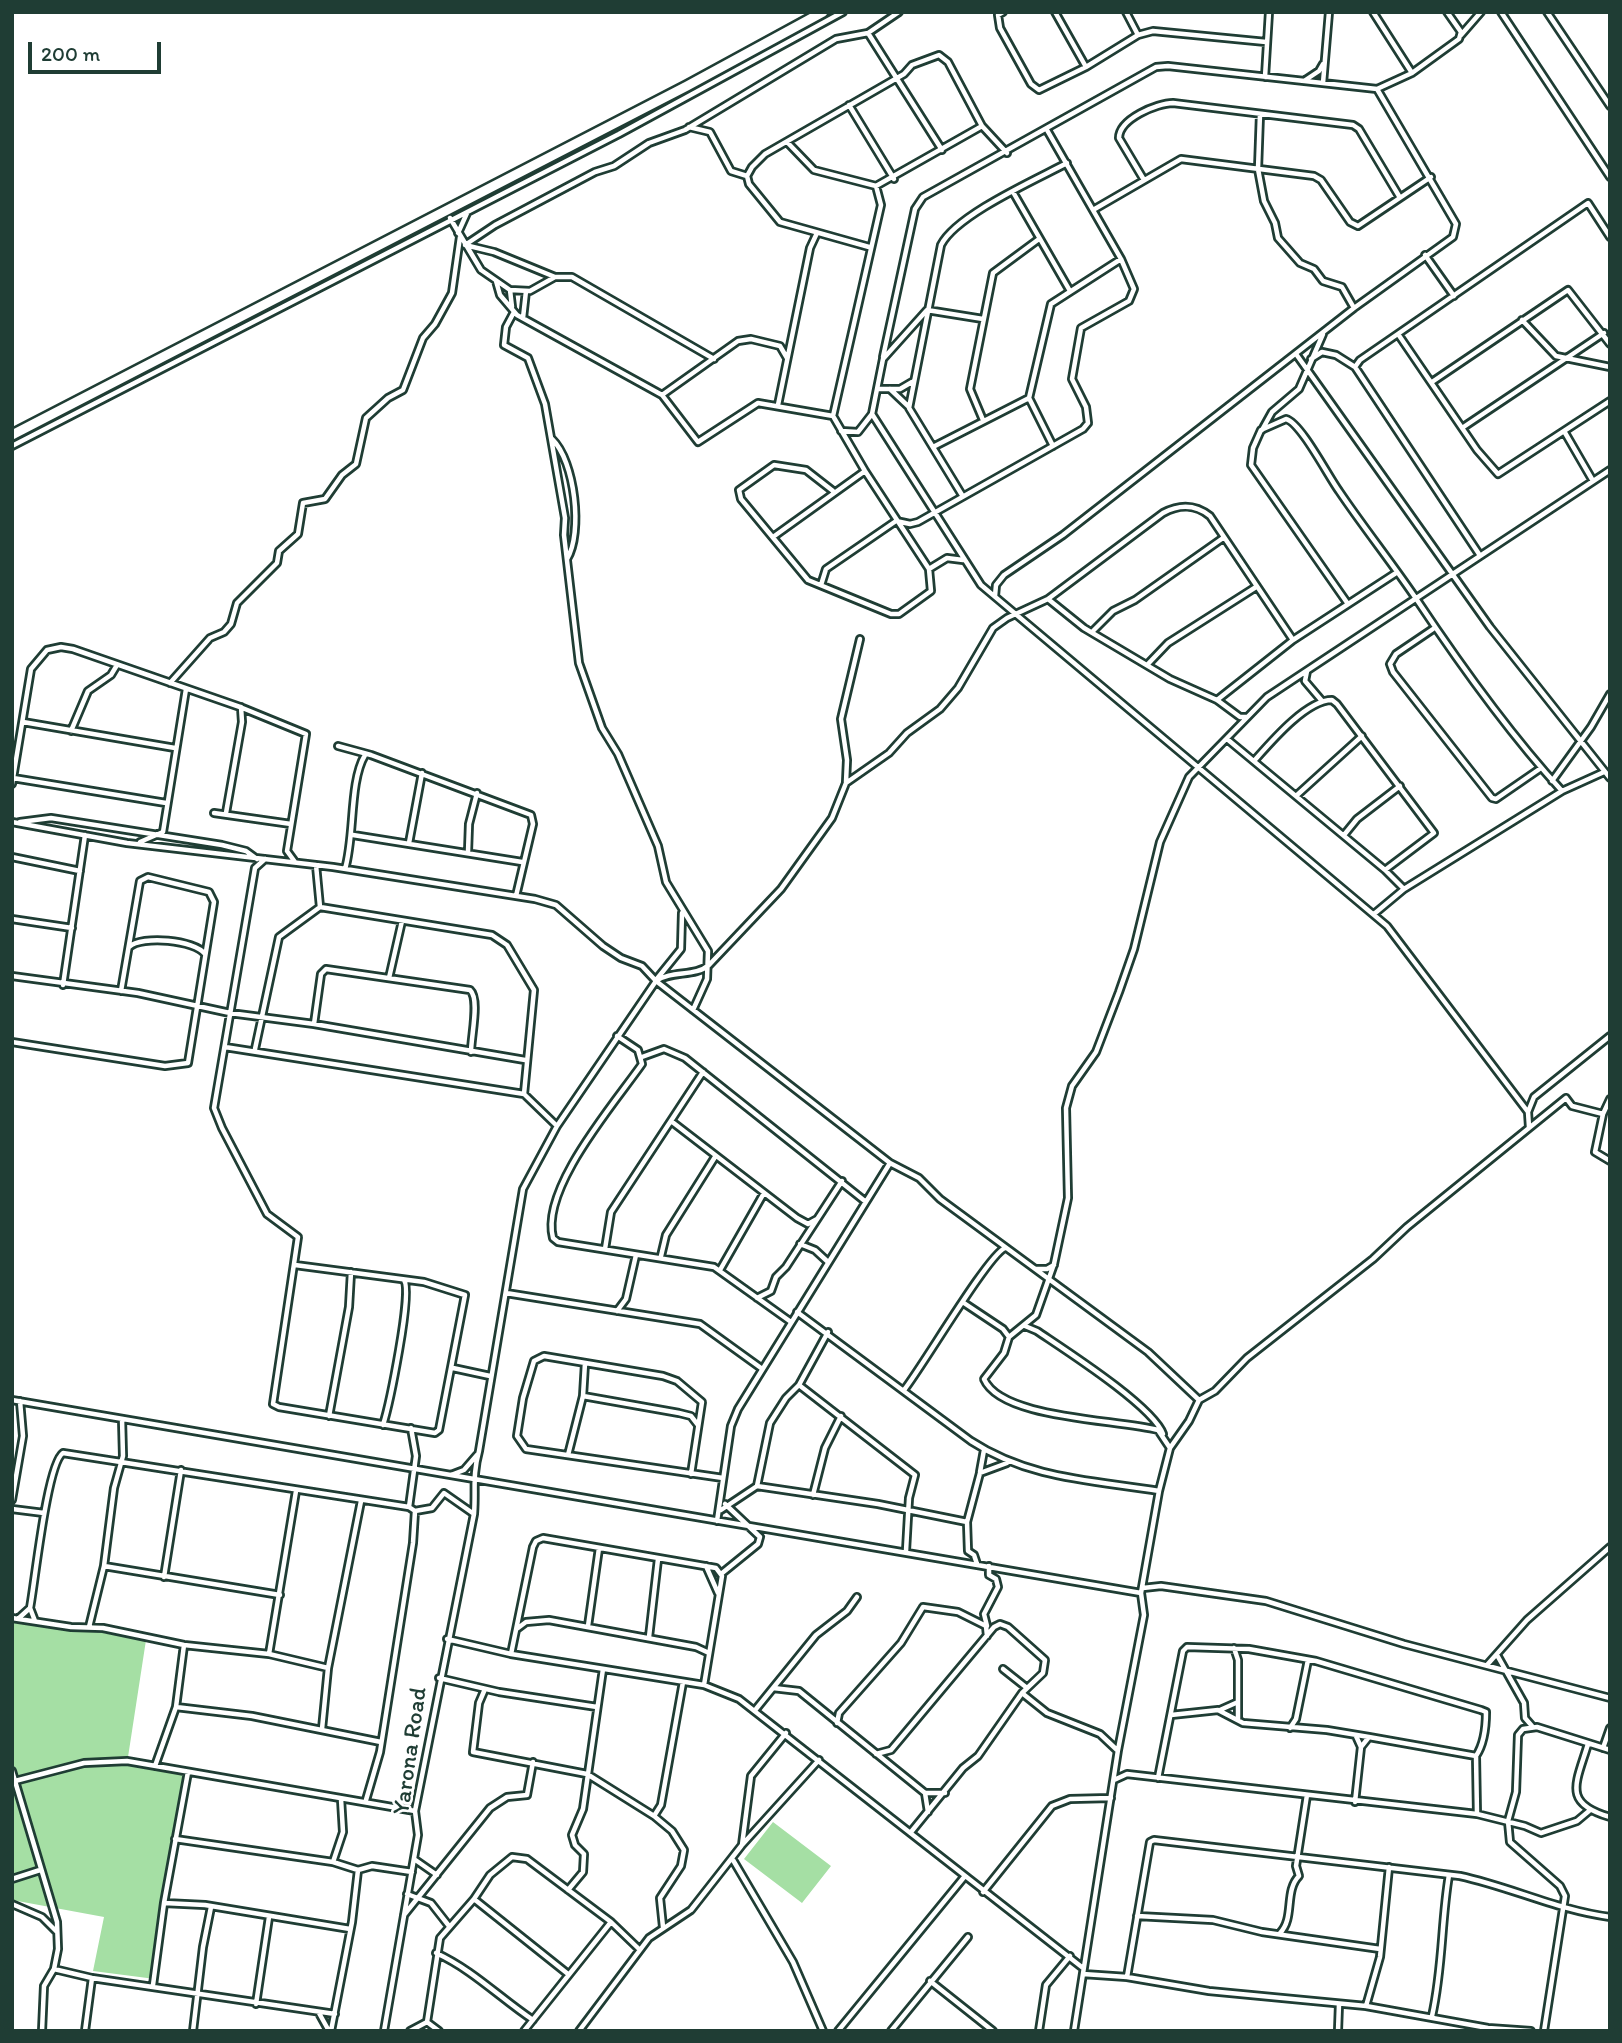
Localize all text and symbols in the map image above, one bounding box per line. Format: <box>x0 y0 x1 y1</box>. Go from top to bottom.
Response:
scale bar <box>32 28 164 72</box>
text: 200 m <box>41 41 100 66</box>
street label: Yarona Road <box>388 1685 434 1817</box>

